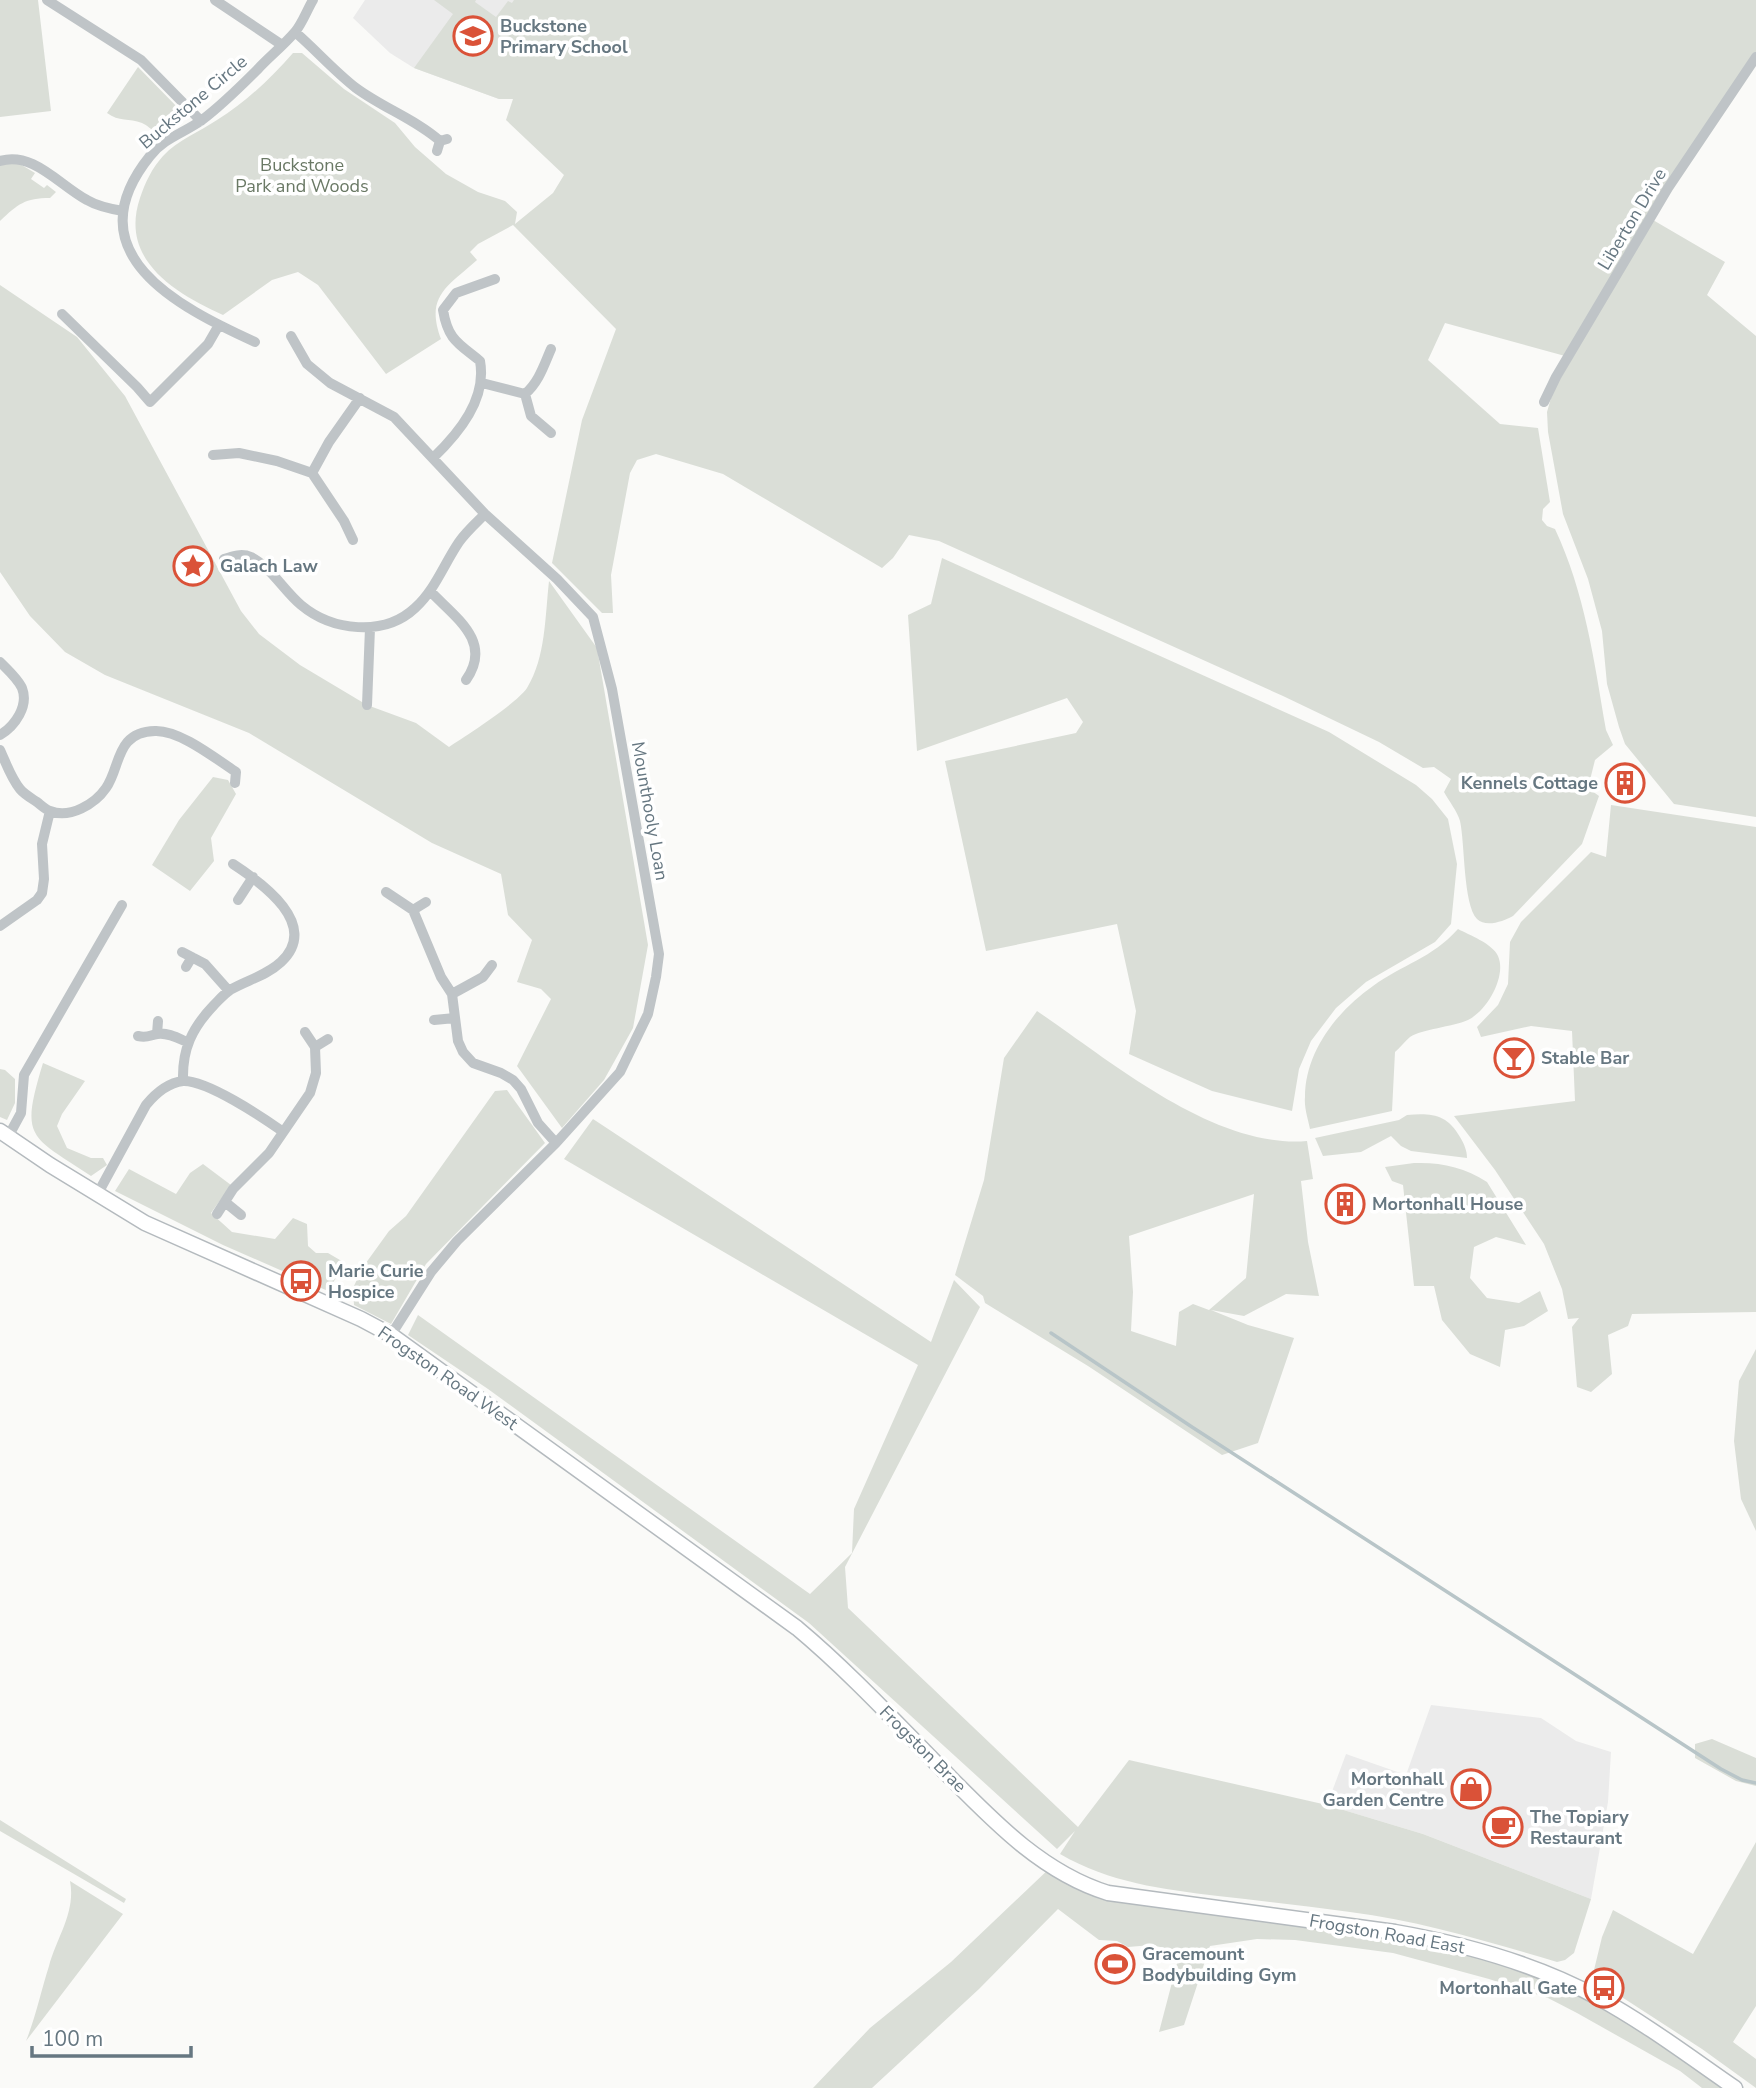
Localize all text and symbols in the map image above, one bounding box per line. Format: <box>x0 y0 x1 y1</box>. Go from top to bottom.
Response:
place label: Buckstone Primary School <box>500 14 628 59</box>
school or university icon: Buckstone Primary School <box>452 15 494 57</box>
street label: Buckstone Circle <box>134 50 252 154</box>
park label: Buckstone Park and Woods <box>235 153 369 198</box>
street label: Liberton Drive <box>1592 164 1672 274</box>
place icon: Galach Law <box>172 545 214 587</box>
place label: Galach Law <box>220 554 318 578</box>
street label: Mounthooly Loan <box>626 740 674 882</box>
building icon: Kennels Cottage <box>1604 762 1646 804</box>
place label: Kennels Cottage <box>1461 771 1598 795</box>
bar icon: Stable Bar <box>1493 1037 1535 1079</box>
place label: Stable Bar <box>1541 1046 1629 1070</box>
building icon: Mortonhall House <box>1324 1183 1366 1225</box>
place label: Mortonhall House <box>1372 1192 1523 1216</box>
place label: Marie Curie Hospice <box>328 1259 424 1304</box>
bus stop icon: Marie Curie Hospice <box>280 1260 322 1302</box>
street label: Frogston Road West <box>373 1321 523 1436</box>
street label: Frogston Brae <box>874 1700 972 1798</box>
place label: Mortonhall Garden Centre <box>1323 1767 1444 1812</box>
shop icon: Mortonhall Garden Centre <box>1450 1768 1492 1810</box>
place label: The Topiary Restaurant <box>1530 1805 1629 1850</box>
cafe icon: The Topiary Restaurant <box>1482 1806 1524 1848</box>
street label: Frogston Road East <box>1307 1909 1467 1960</box>
place label: Gracemount Bodybuilding Gym <box>1142 1942 1297 1987</box>
sports icon: Gracemount Bodybuilding Gym <box>1094 1943 1136 1985</box>
bus stop icon: Mortonhall Gate <box>1583 1967 1625 2009</box>
place label: Mortonhall Gate <box>1439 1976 1577 2000</box>
scale bar <box>32 2014 191 2058</box>
text: 100 m <box>42 2025 103 2053</box>

